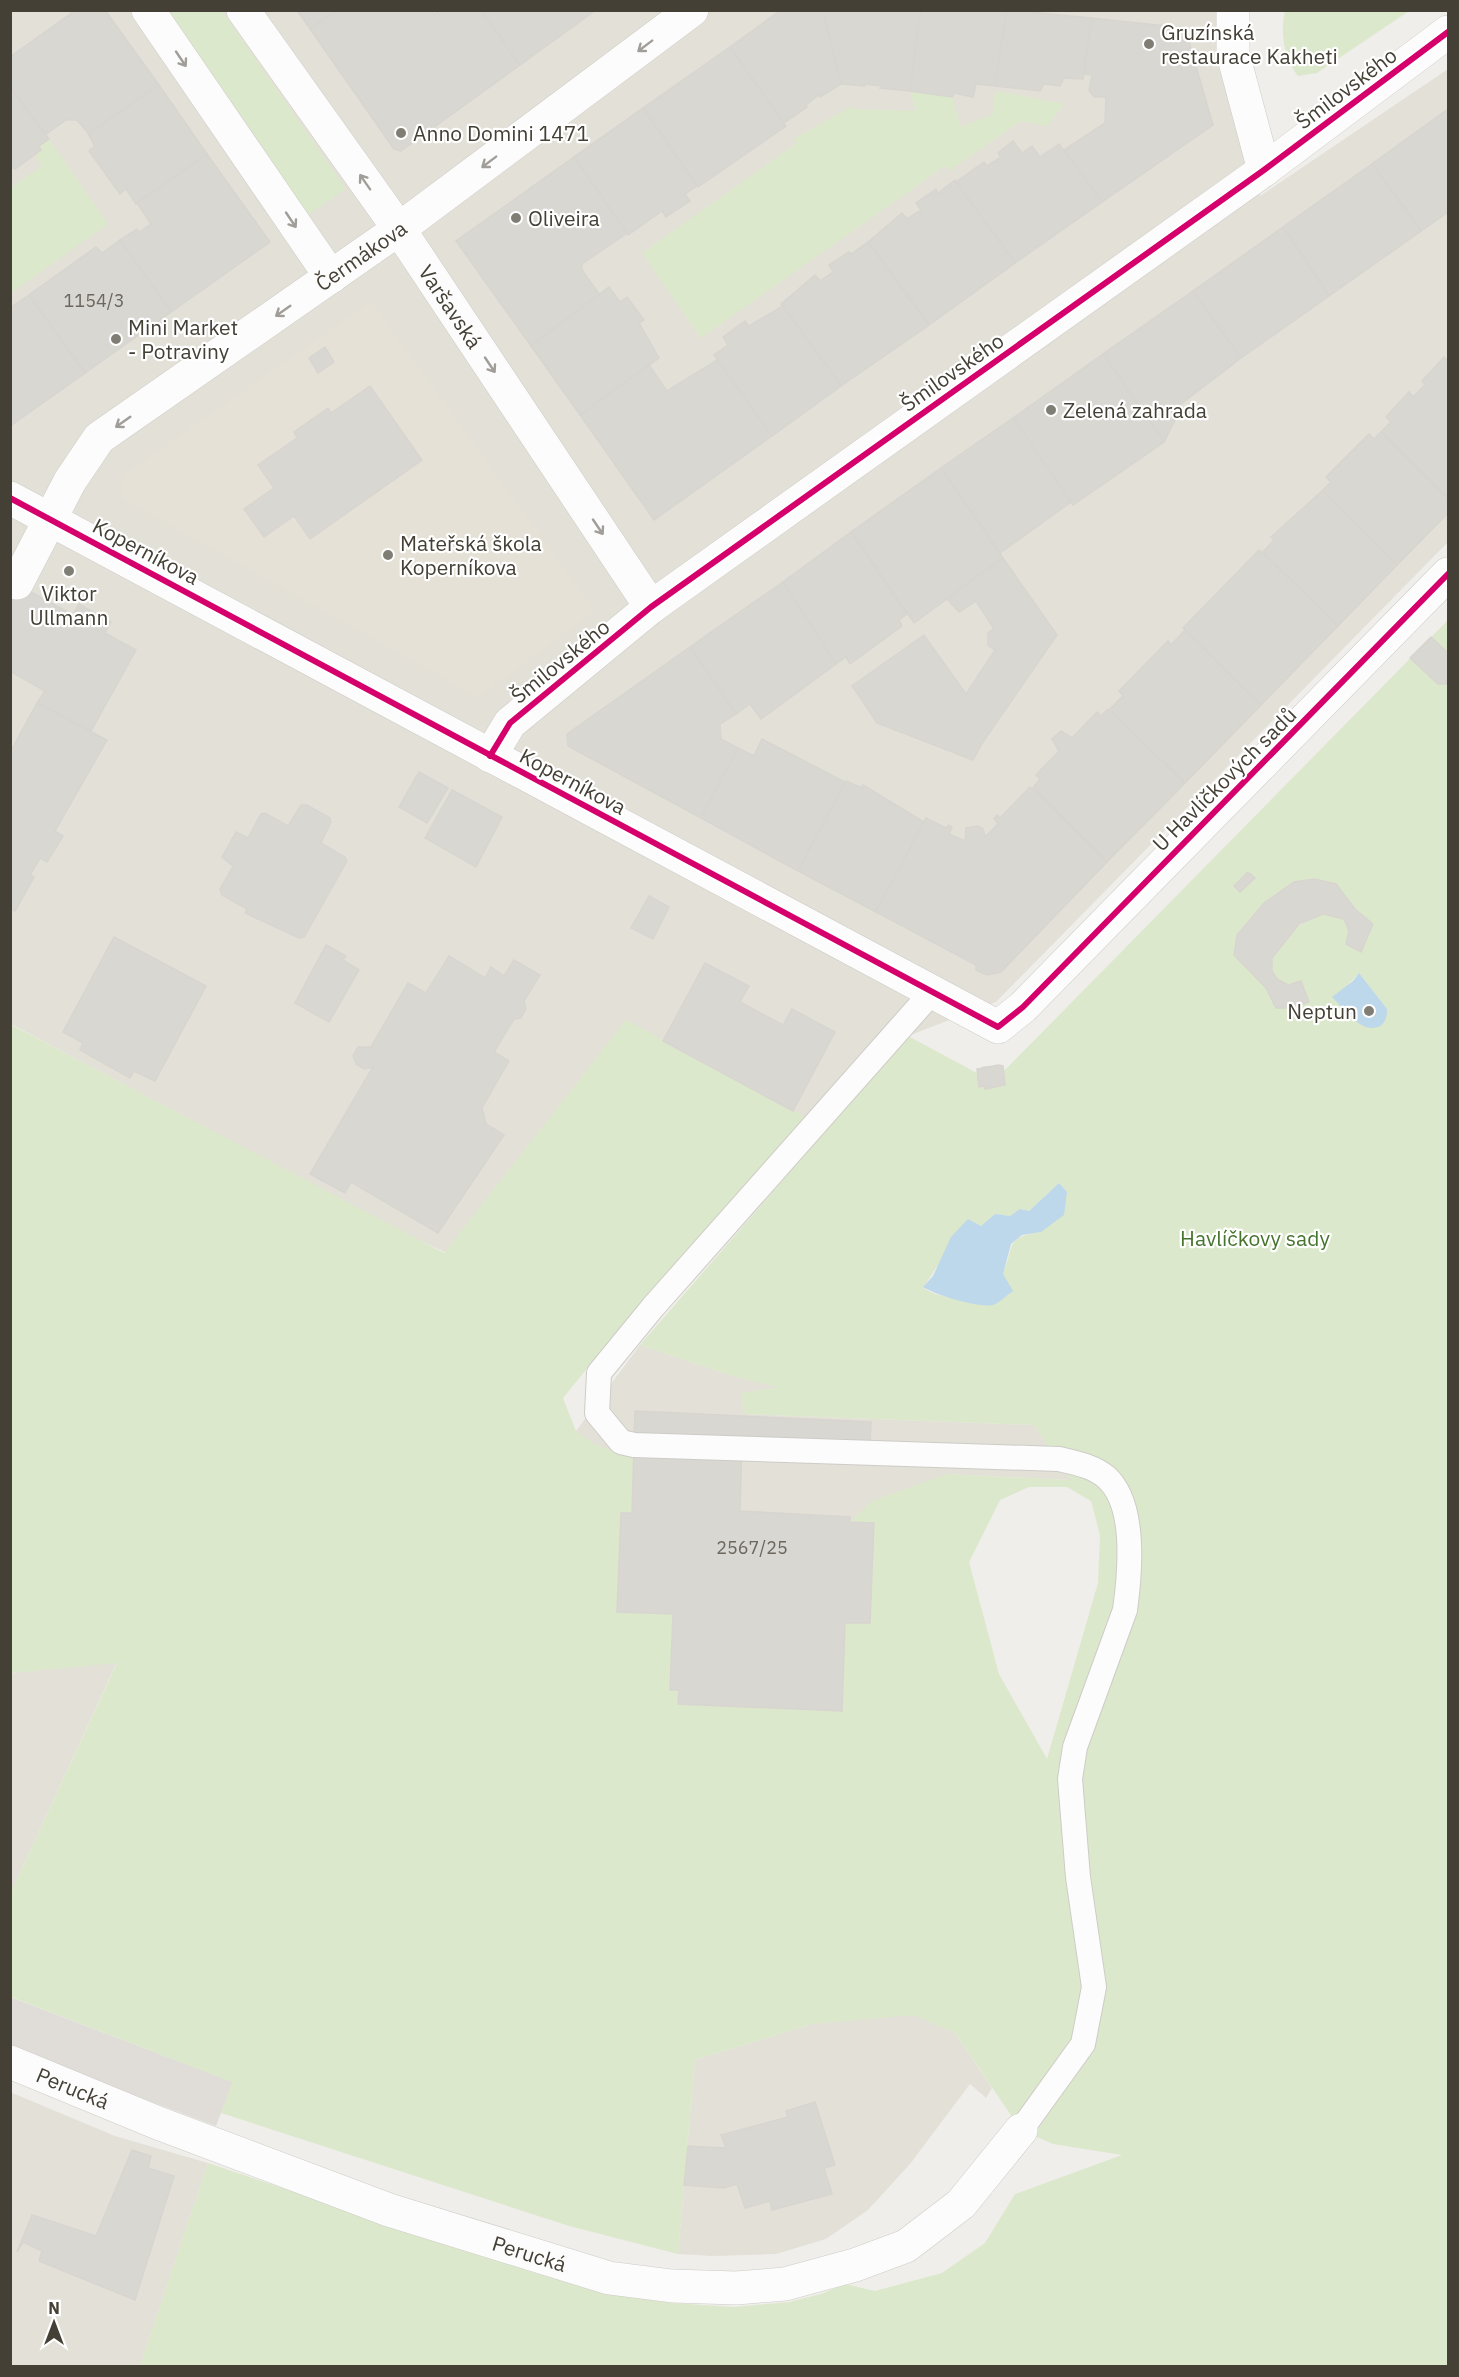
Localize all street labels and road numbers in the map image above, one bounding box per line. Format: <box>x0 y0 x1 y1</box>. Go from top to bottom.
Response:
street label: Šmilovského <box>1290 41 1402 135</box>
street label: Čermákova <box>310 214 412 297</box>
street label: Varšavská <box>413 259 489 354</box>
street label: Šmilovského <box>895 326 1009 418</box>
street label: Koperníkova <box>88 511 204 591</box>
street label: Šmilovského <box>505 612 615 710</box>
street label: U Havlíčkových sadů <box>1146 701 1302 857</box>
street label: Koperníkova <box>515 741 631 821</box>
street label: Perucká <box>32 2060 113 2115</box>
street label: Perucká <box>489 2229 570 2278</box>

